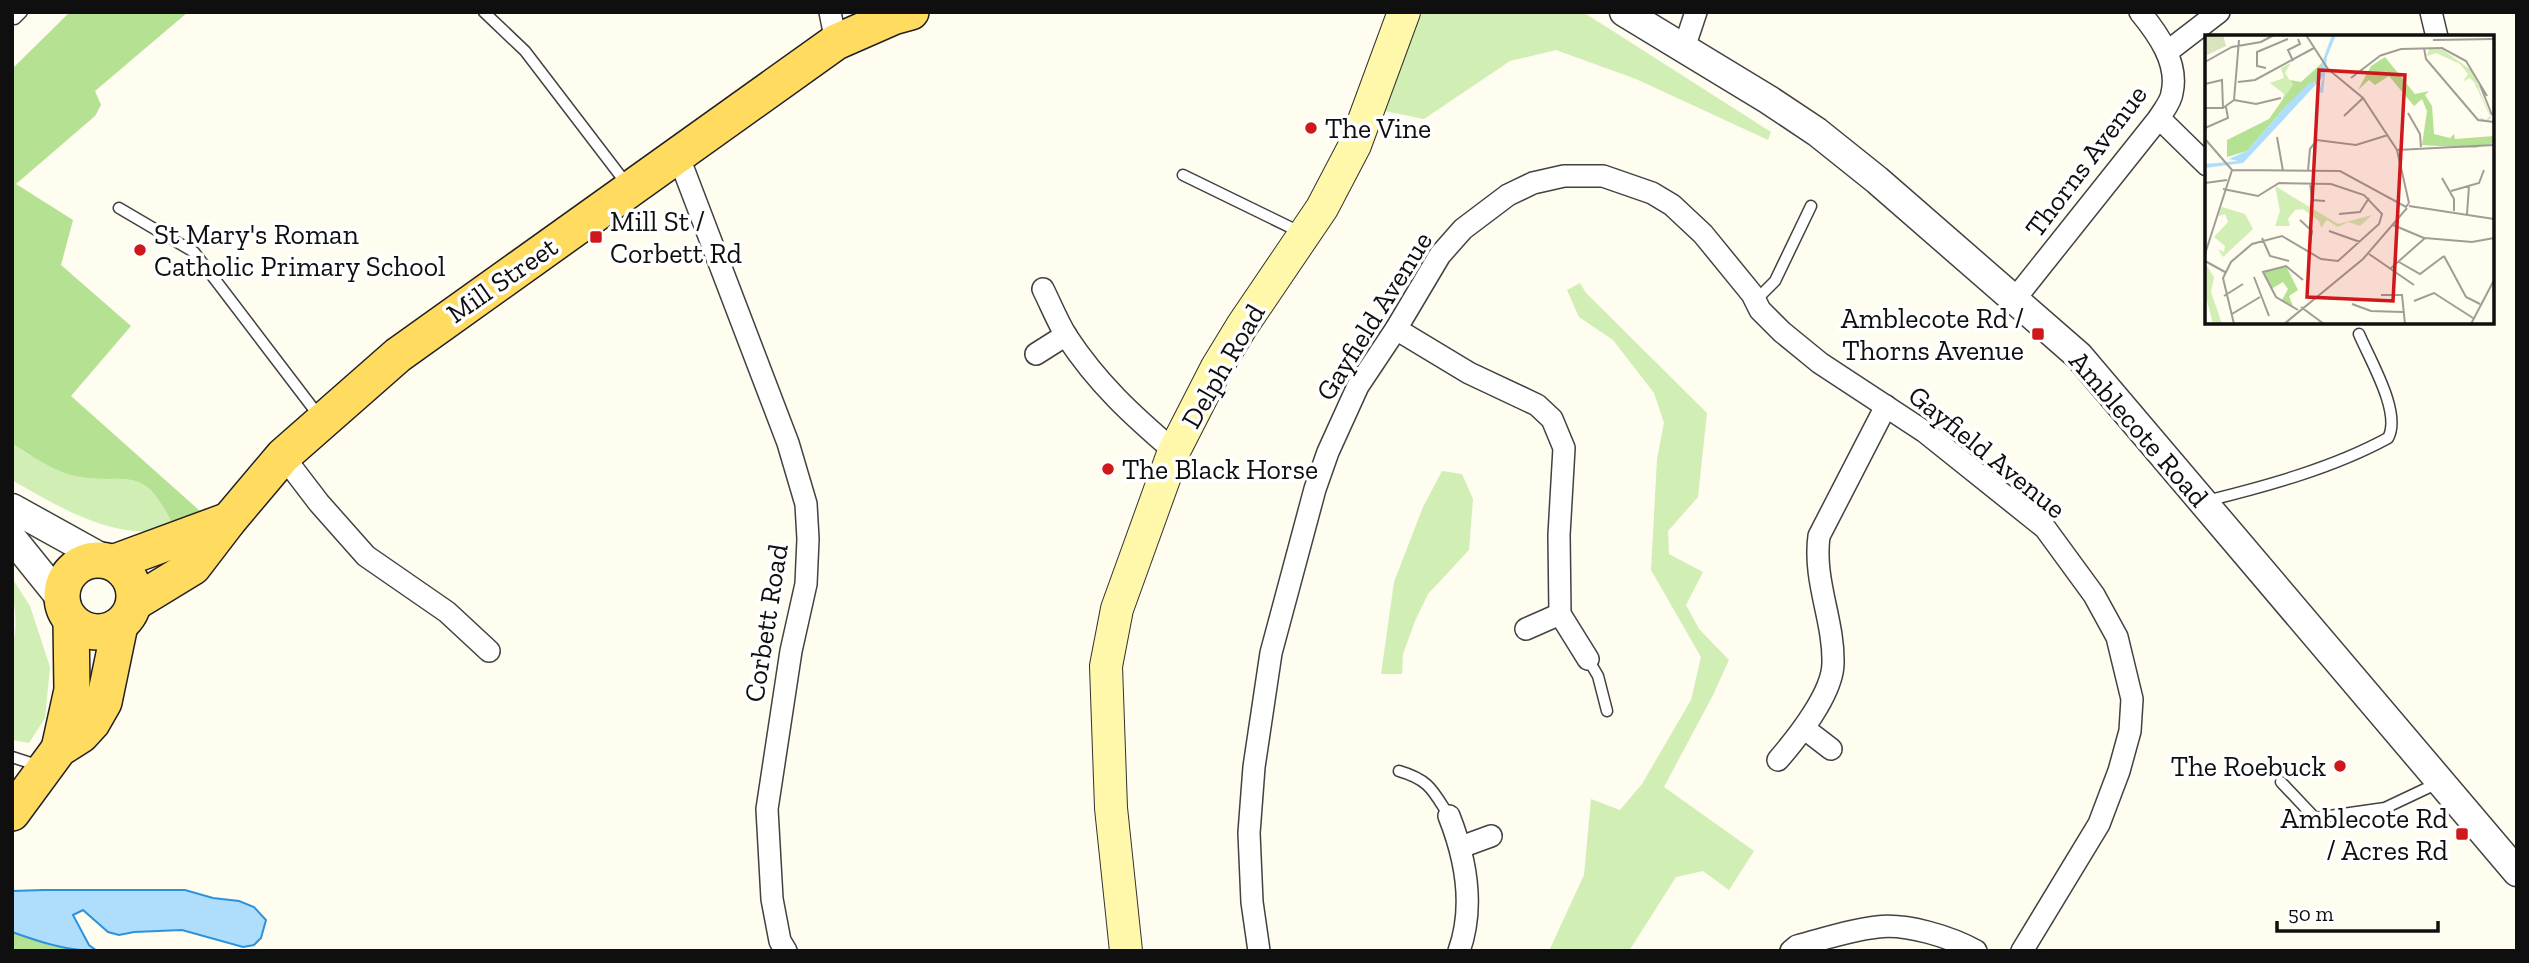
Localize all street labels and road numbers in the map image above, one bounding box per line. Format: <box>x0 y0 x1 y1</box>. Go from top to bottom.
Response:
street label: Thorns Avenue <box>2018 79 2154 243</box>
street label: Gayfield Avenue <box>1309 226 1439 406</box>
street label: Mill Street <box>440 230 564 330</box>
street label: Delph Road <box>1174 298 1272 434</box>
street label: Amblecote Road <box>2062 344 2216 514</box>
street label: Gayfield Avenue <box>1902 379 2072 525</box>
street label: Corbett Road <box>737 542 795 704</box>

